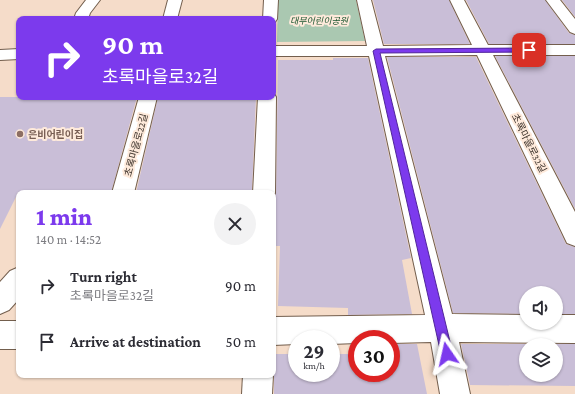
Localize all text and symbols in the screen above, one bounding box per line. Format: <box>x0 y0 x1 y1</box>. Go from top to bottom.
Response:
park label: 대무어린이공원 <box>290 16 349 26</box>
text: 90 m <box>102 29 163 60</box>
icon: right <box>36 32 88 84</box>
pin <box>512 33 546 67</box>
icon: arrive <box>518 39 540 61</box>
text: 초록마을로32길 <box>102 67 218 87</box>
street label: 초록마을로22길 <box>122 112 150 178</box>
street label: 초록마을로32길 <box>509 112 549 174</box>
marker: 은비어린이집 <box>15 129 25 139</box>
place label: 은비어린이집 <box>28 129 83 140</box>
text: 1 min <box>36 203 92 230</box>
button: close <box>214 203 256 245</box>
text: 140 m · 14:52 <box>36 232 101 247</box>
text: Turn right <box>70 269 137 285</box>
icon: right <box>36 275 58 297</box>
text: 90 m <box>225 278 256 294</box>
map controls <box>519 286 563 382</box>
button: sound <box>519 286 563 330</box>
text: 초록마을로32길 <box>70 288 154 303</box>
speed limit sign: 30 <box>348 330 400 382</box>
icon: arrive <box>36 331 58 353</box>
position arrow <box>426 333 468 375</box>
text: Arrive at destination <box>70 334 201 350</box>
text: 50 m <box>226 334 256 350</box>
button: layers <box>519 338 563 382</box>
text: 29 <box>303 340 325 362</box>
text: km/h <box>303 360 325 371</box>

